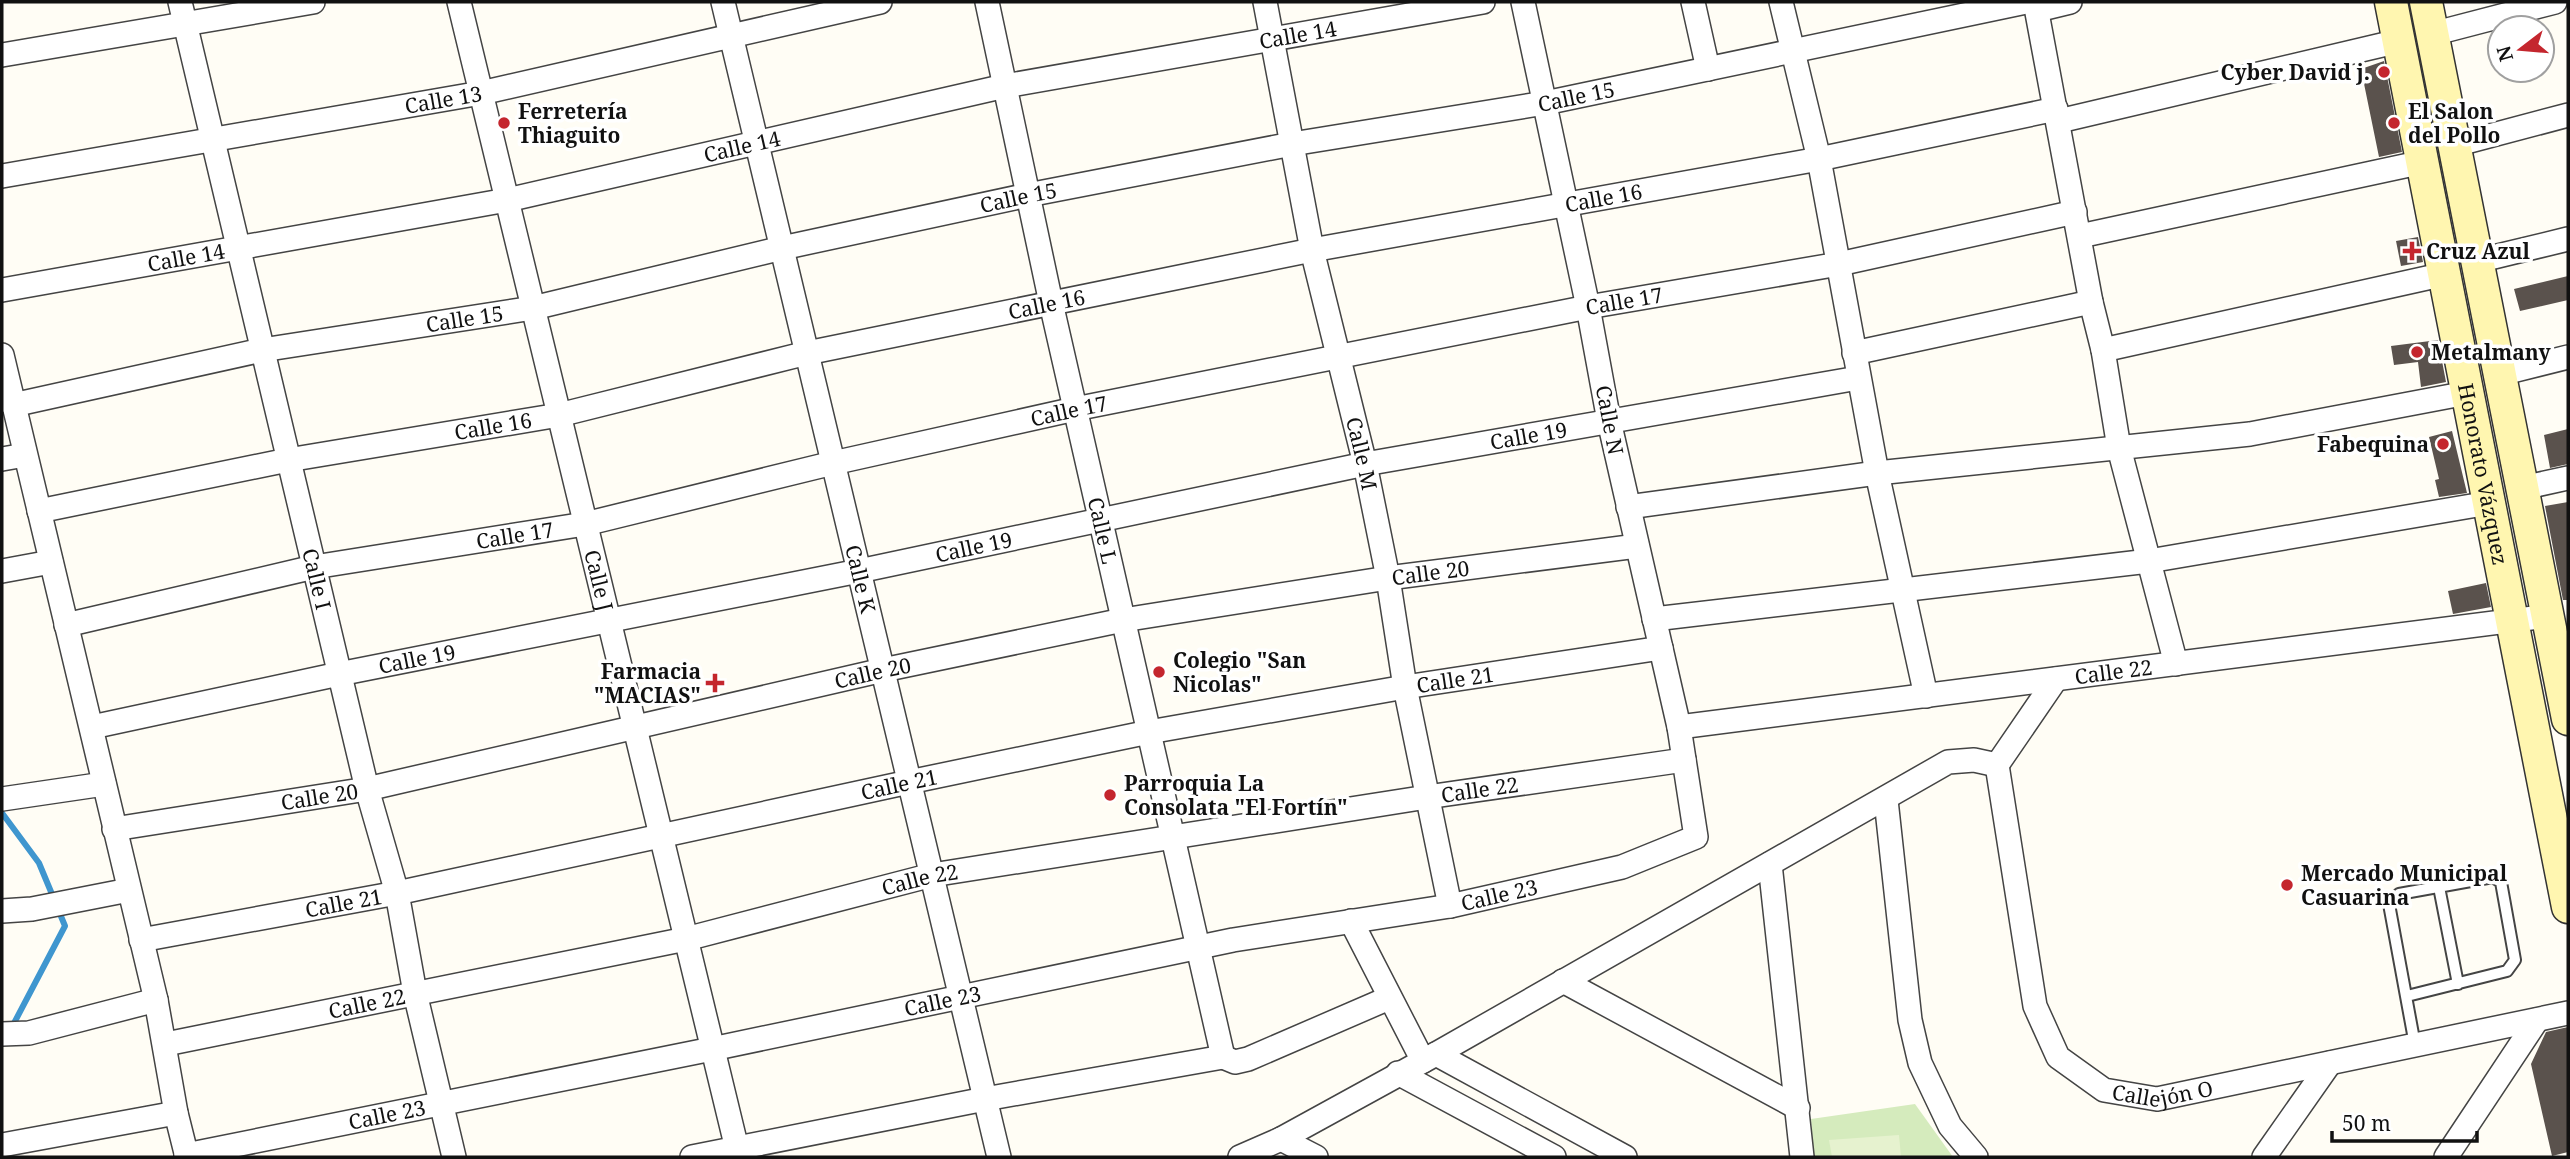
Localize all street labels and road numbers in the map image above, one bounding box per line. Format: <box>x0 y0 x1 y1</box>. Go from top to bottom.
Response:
street label: Calle 14 <box>1257 14 1339 55</box>
street label: Calle 15 <box>1536 75 1617 118</box>
street label: Calle 13 <box>403 79 484 120</box>
street label: Calle 14 <box>701 124 783 169</box>
street label: Calle 15 <box>977 176 1059 219</box>
street label: Calle 16 <box>1563 177 1644 218</box>
street label: Calle 14 <box>145 237 227 278</box>
street label: Calle 17 <box>1583 280 1665 321</box>
street label: Calle 16 <box>1006 283 1088 326</box>
street label: Calle 15 <box>424 299 505 338</box>
street label: Honorato Vázquez <box>2452 381 2515 567</box>
street label: Calle N <box>1590 383 1630 457</box>
street label: Calle 17 <box>1028 389 1110 433</box>
street label: Calle 16 <box>452 406 534 446</box>
street label: Calle M <box>1340 414 1384 492</box>
street label: Calle 19 <box>1488 415 1569 456</box>
street label: Calle L <box>1082 494 1124 566</box>
street label: Calle 17 <box>474 515 556 555</box>
street label: Calle 19 <box>933 525 1015 569</box>
street label: Calle K <box>839 542 883 616</box>
street label: Calle I <box>296 545 338 612</box>
street label: Calle J <box>578 547 620 614</box>
street label: Calle 20 <box>1390 554 1471 591</box>
street label: Calle 19 <box>376 637 458 680</box>
street label: Calle 20 <box>831 651 914 695</box>
street label: Calle 22 <box>2073 653 2154 690</box>
street label: Calle 21 <box>1415 660 1496 699</box>
street label: Calle 21 <box>858 762 940 806</box>
street label: Calle 22 <box>1439 770 1520 809</box>
street label: Calle 20 <box>279 777 360 816</box>
street label: Calle 22 <box>878 857 960 902</box>
street label: Calle 23 <box>1458 873 1540 917</box>
street label: Calle 21 <box>303 882 384 924</box>
street label: Calle 23 <box>901 979 983 1022</box>
street label: Calle 22 <box>326 982 408 1025</box>
street label: Callejón O <box>2110 1074 2215 1113</box>
street label: Calle 23 <box>346 1093 428 1136</box>

